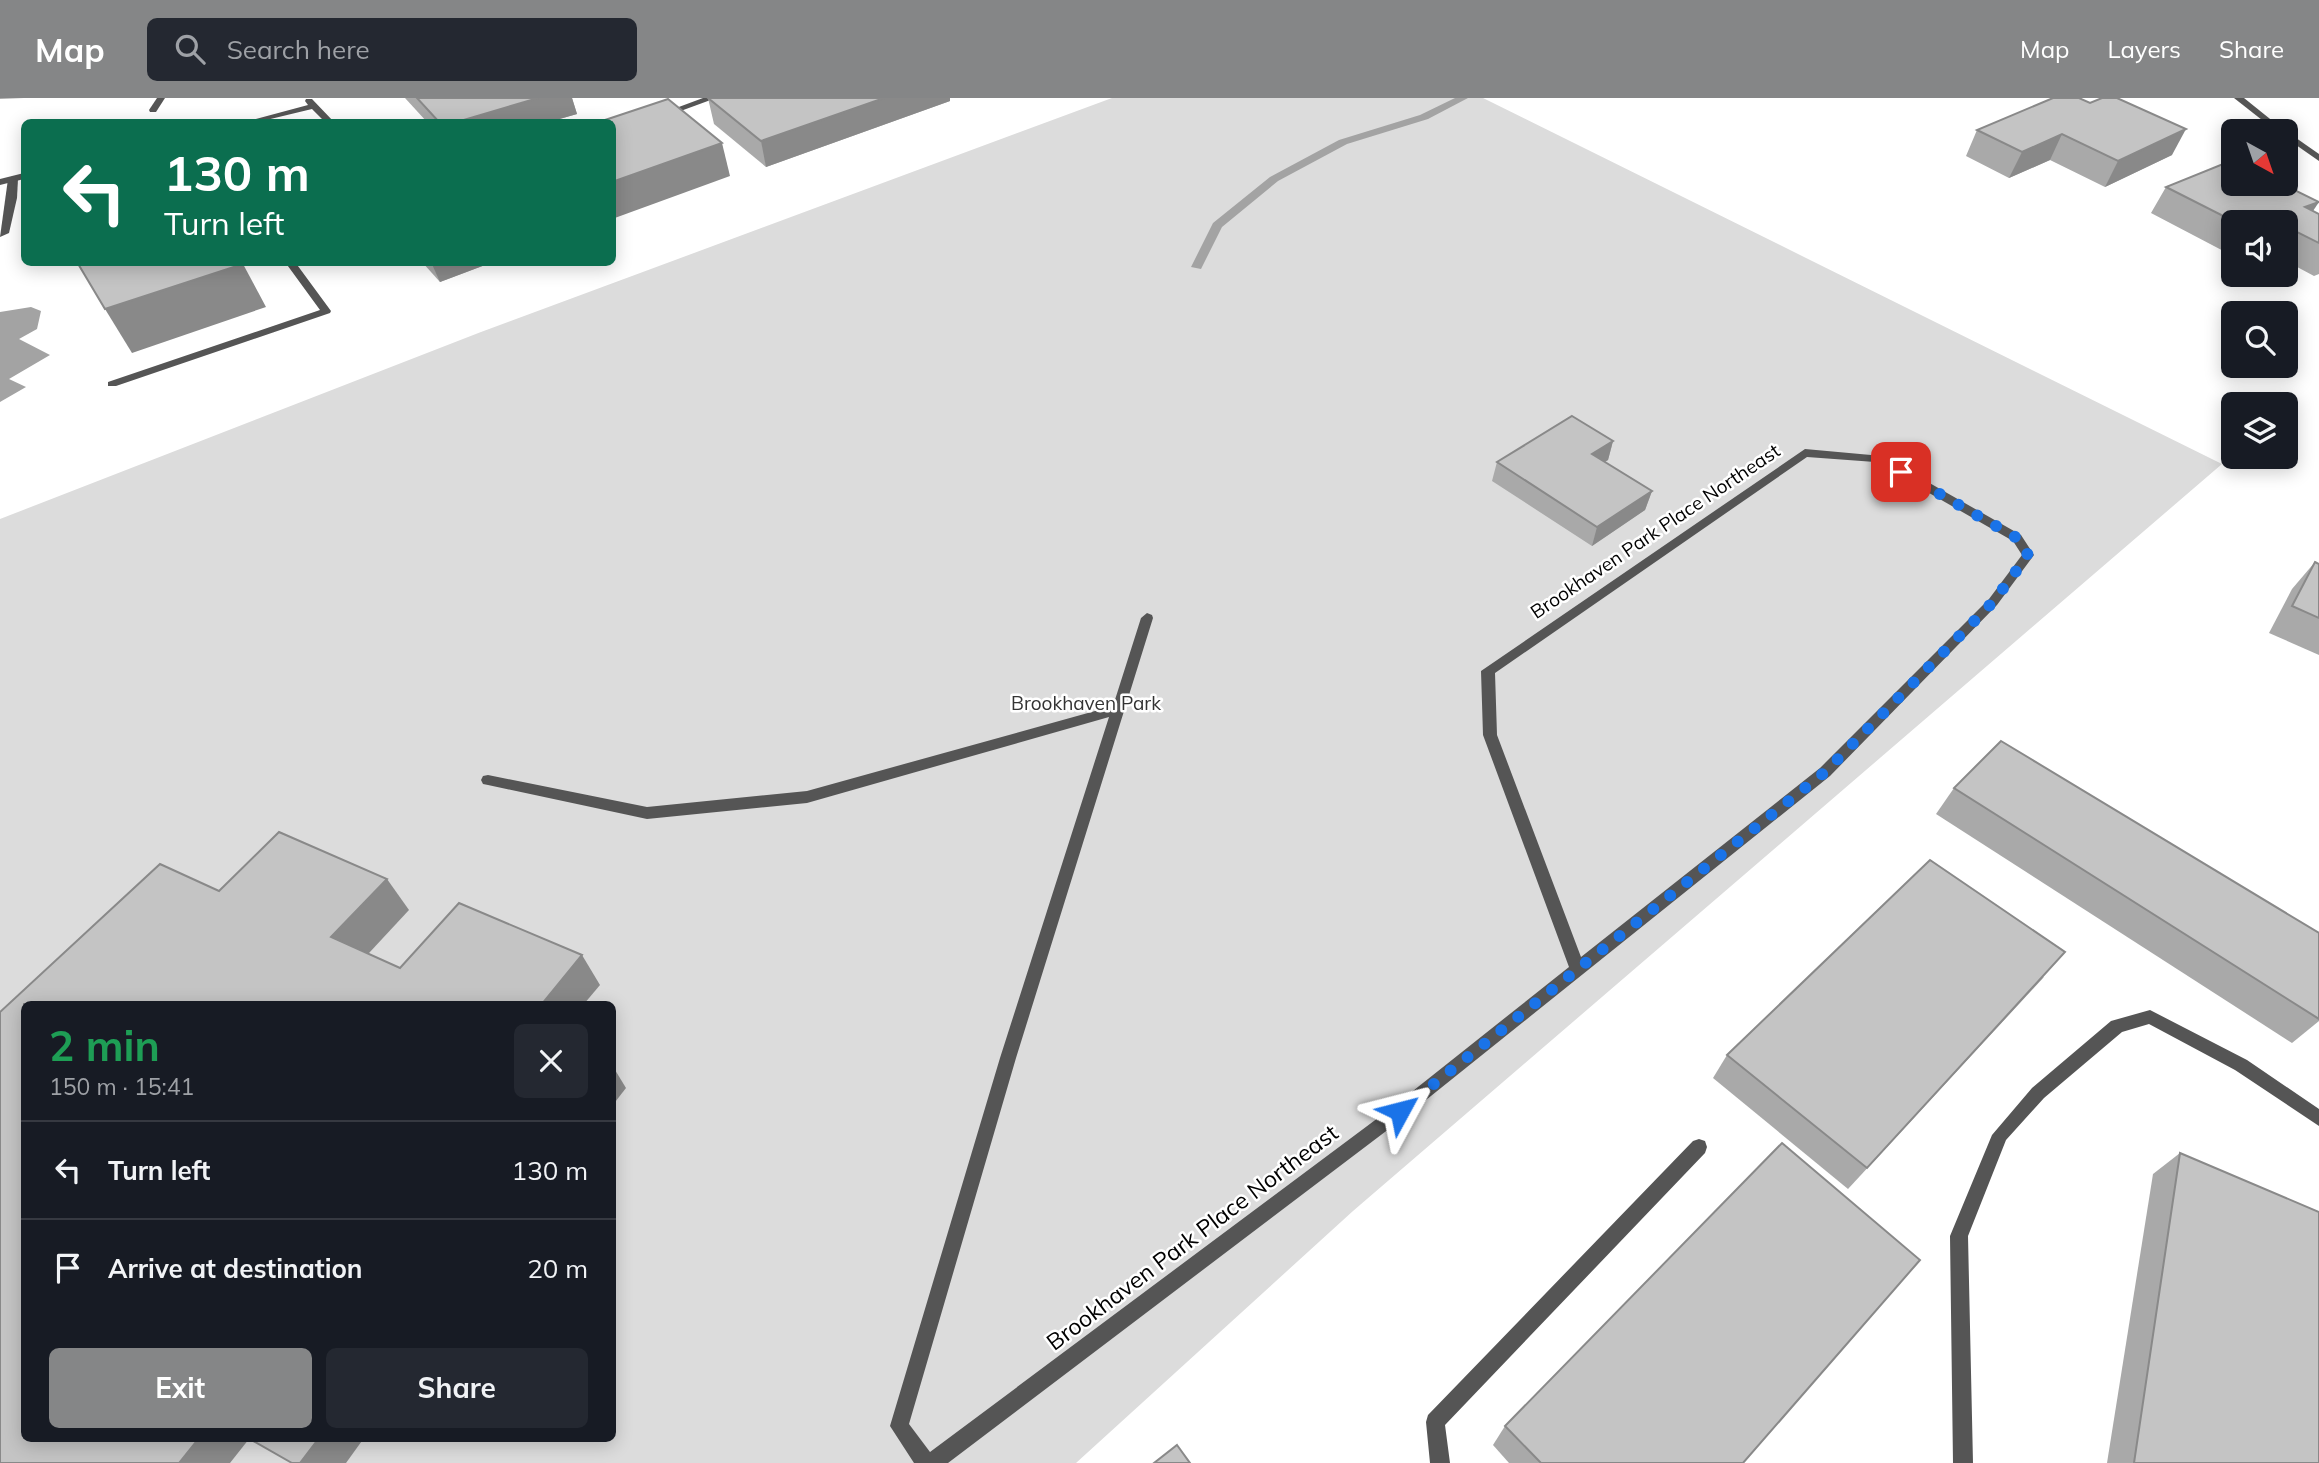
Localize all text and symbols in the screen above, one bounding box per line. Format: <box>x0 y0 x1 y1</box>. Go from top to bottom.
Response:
search box <box>147 18 637 81</box>
text: Map <box>35 29 105 70</box>
icon: search <box>171 30 209 68</box>
text: Search here <box>227 33 370 66</box>
text: Map <box>2020 34 2069 64</box>
text: Layers <box>2107 34 2181 64</box>
text: Share <box>2219 34 2284 64</box>
north arrow <box>2221 119 2298 196</box>
map controls <box>2221 119 2298 469</box>
text: 130 m <box>164 142 310 203</box>
icon: left <box>49 147 140 238</box>
text: Turn left <box>164 203 284 243</box>
button: sound <box>2221 210 2298 287</box>
button: search <box>2221 301 2298 378</box>
button: layers <box>2221 392 2298 469</box>
street label: Brookhaven Park Place Northeast <box>1526 438 1785 624</box>
pin <box>1871 442 1931 502</box>
icon: arrive <box>1882 453 1920 491</box>
park label: Brookhaven Park <box>1011 691 1161 715</box>
text: 2 min <box>49 1019 160 1072</box>
button: close <box>514 1024 588 1098</box>
text: 150 m · 15:41 <box>49 1072 194 1101</box>
position arrow <box>1363 1074 1437 1148</box>
street label: Brookhaven Park Place Northeast <box>1040 1118 1344 1356</box>
icon: left <box>49 1151 87 1189</box>
text: Turn left <box>108 1154 210 1187</box>
text: 130 m <box>512 1154 588 1187</box>
icon: arrive <box>49 1249 87 1287</box>
text: Arrive at destination <box>108 1252 363 1285</box>
text: 20 m <box>527 1252 588 1285</box>
button: Exit <box>49 1348 312 1428</box>
button: Share <box>326 1348 588 1428</box>

